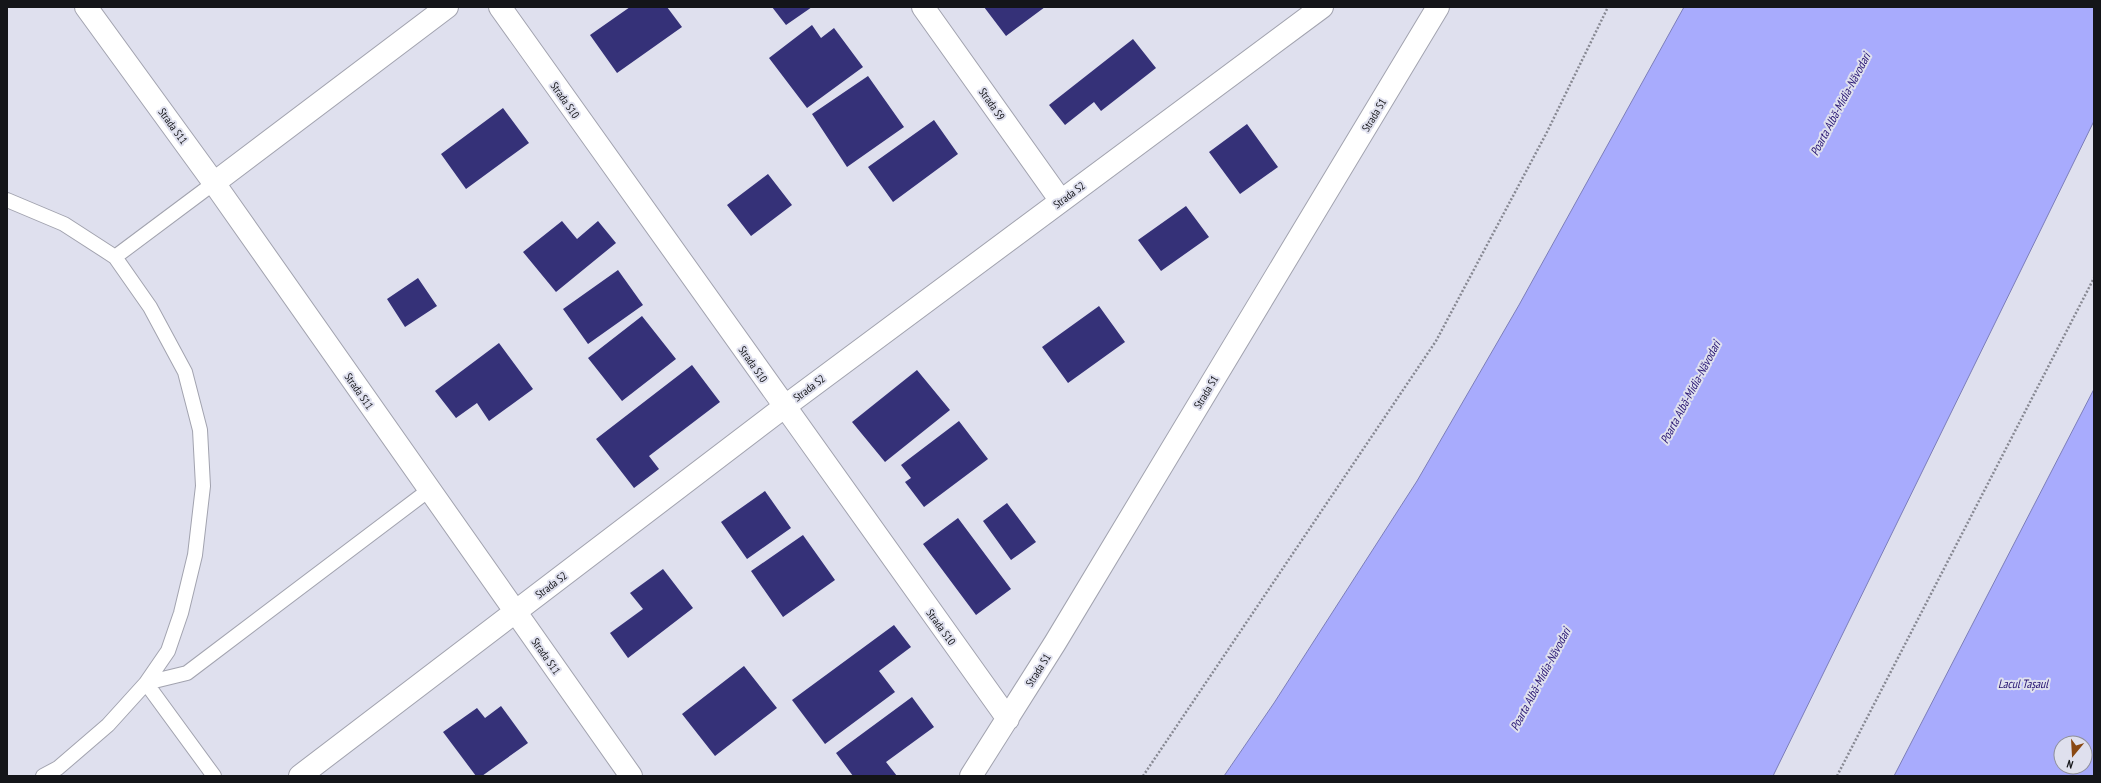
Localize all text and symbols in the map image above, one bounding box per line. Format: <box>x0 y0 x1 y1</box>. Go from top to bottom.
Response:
water label: Poarta Albă-Midia-Năvodari <box>1807 49 1874 158</box>
street label: Strada S10 <box>547 79 583 121</box>
street label: Strada S9 <box>976 85 1008 123</box>
street label: Strada S1 <box>1359 96 1389 134</box>
street label: Strada S11 <box>155 105 191 147</box>
street label: Strada S2 <box>1050 178 1088 212</box>
water label: Poarta Albă-Midia-Năvodari <box>1657 337 1724 446</box>
street label: Strada S10 <box>735 343 771 385</box>
street label: Strada S11 <box>341 370 377 412</box>
street label: Strada S2 <box>790 371 828 405</box>
street label: Strada S1 <box>1191 373 1221 411</box>
street label: Strada S2 <box>532 568 570 602</box>
street label: Strada S10 <box>923 606 959 648</box>
water label: Poarta Albă-Midia-Năvodari <box>1507 624 1574 733</box>
street label: Strada S11 <box>528 635 564 677</box>
street label: Strada S1 <box>1022 651 1054 689</box>
water label: Lacul Tașaul <box>1998 676 2049 691</box>
north arrow <box>2053 735 2093 775</box>
text: N <box>2065 757 2075 772</box>

